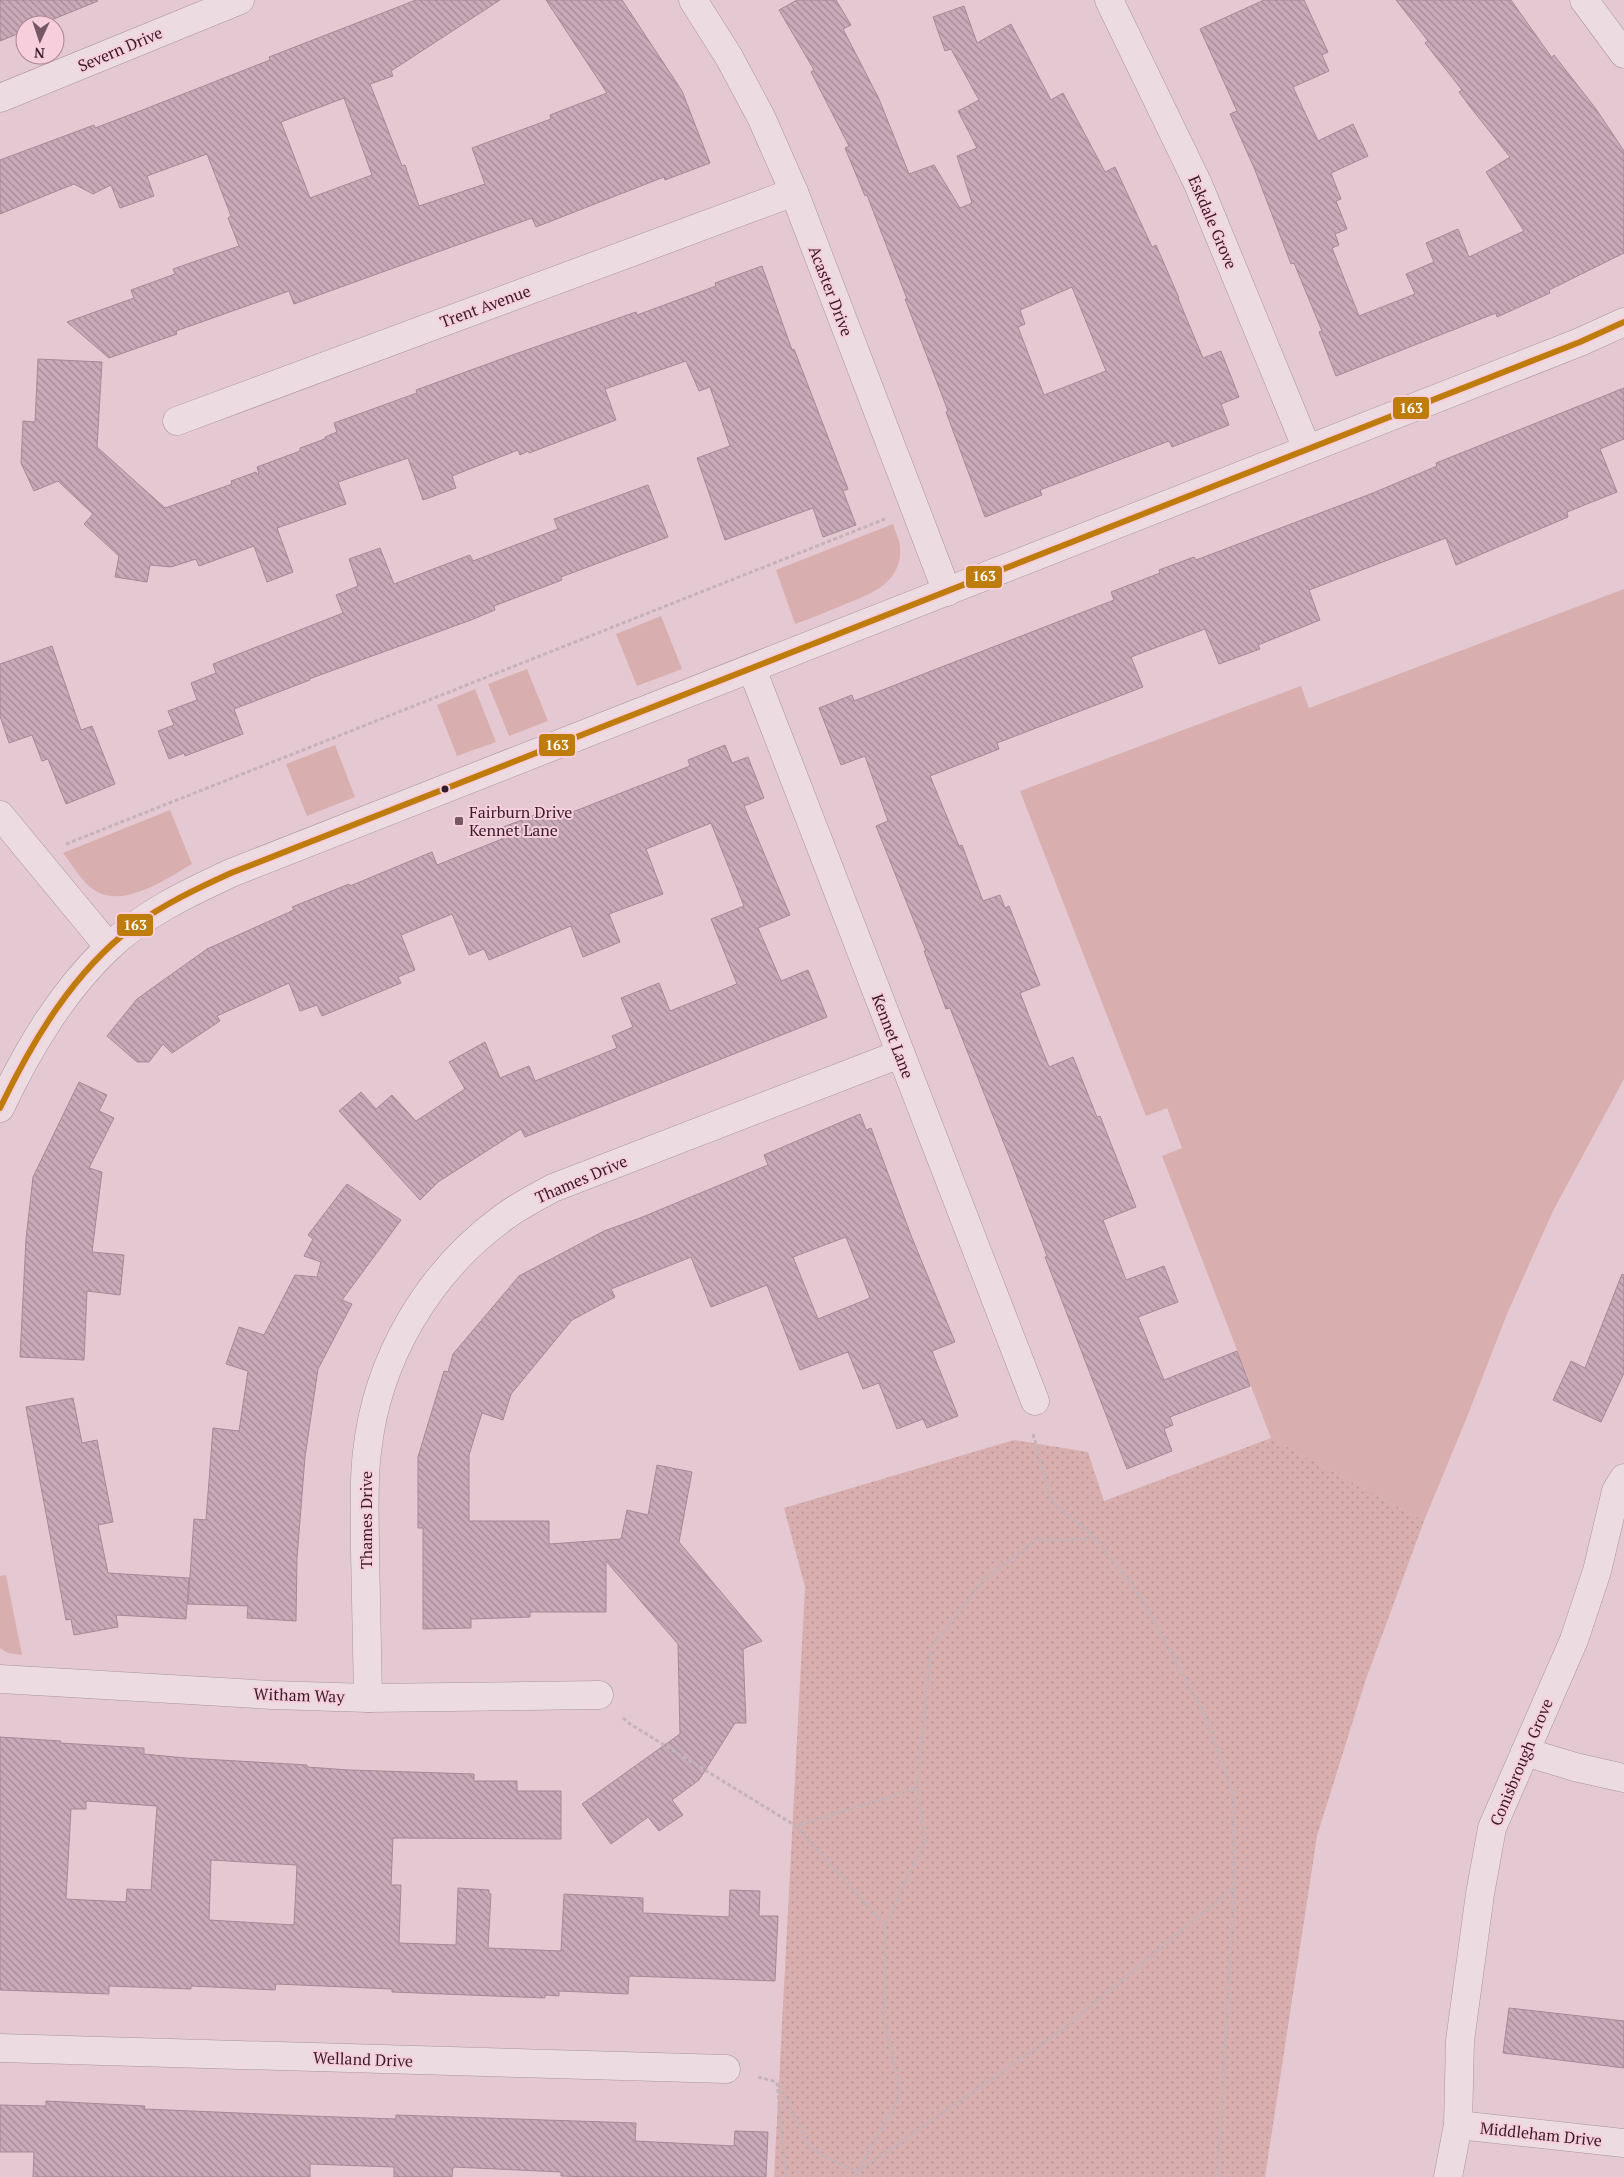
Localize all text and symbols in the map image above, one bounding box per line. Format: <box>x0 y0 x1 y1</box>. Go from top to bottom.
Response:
north arrow <box>15 15 65 65</box>
street label: Severn Drive <box>74 21 166 77</box>
text: N <box>33 44 45 63</box>
street label: Eskdale Grove <box>1183 172 1243 272</box>
street label: Acaster Drive <box>804 243 858 339</box>
street label: Trent Avenue <box>437 279 533 333</box>
line badge: 163 <box>1392 396 1430 420</box>
text: 163 <box>1399 398 1423 417</box>
line badge: 163 <box>965 565 1003 589</box>
text: 163 <box>972 566 996 585</box>
line badge: 163 <box>538 733 576 757</box>
text: 163 <box>545 735 569 754</box>
unlabelled marker <box>440 784 450 794</box>
place label: Fairburn Drive Kennet Lane <box>469 801 572 841</box>
marker: Fairburn Drive Kennet Lane <box>453 815 465 827</box>
line badge: 163 <box>116 913 154 937</box>
text: 163 <box>123 915 147 934</box>
street label: Kennet Lane <box>867 991 919 1081</box>
street label: Thames Drive <box>531 1150 631 1208</box>
street label: Thames Drive <box>355 1471 377 1569</box>
street label: Witham Way <box>253 1682 346 1708</box>
street label: Conisbrough Grove <box>1484 1695 1558 1829</box>
street label: Welland Drive <box>313 2046 413 2072</box>
street label: Middleham Drive <box>1479 2117 1603 2151</box>

